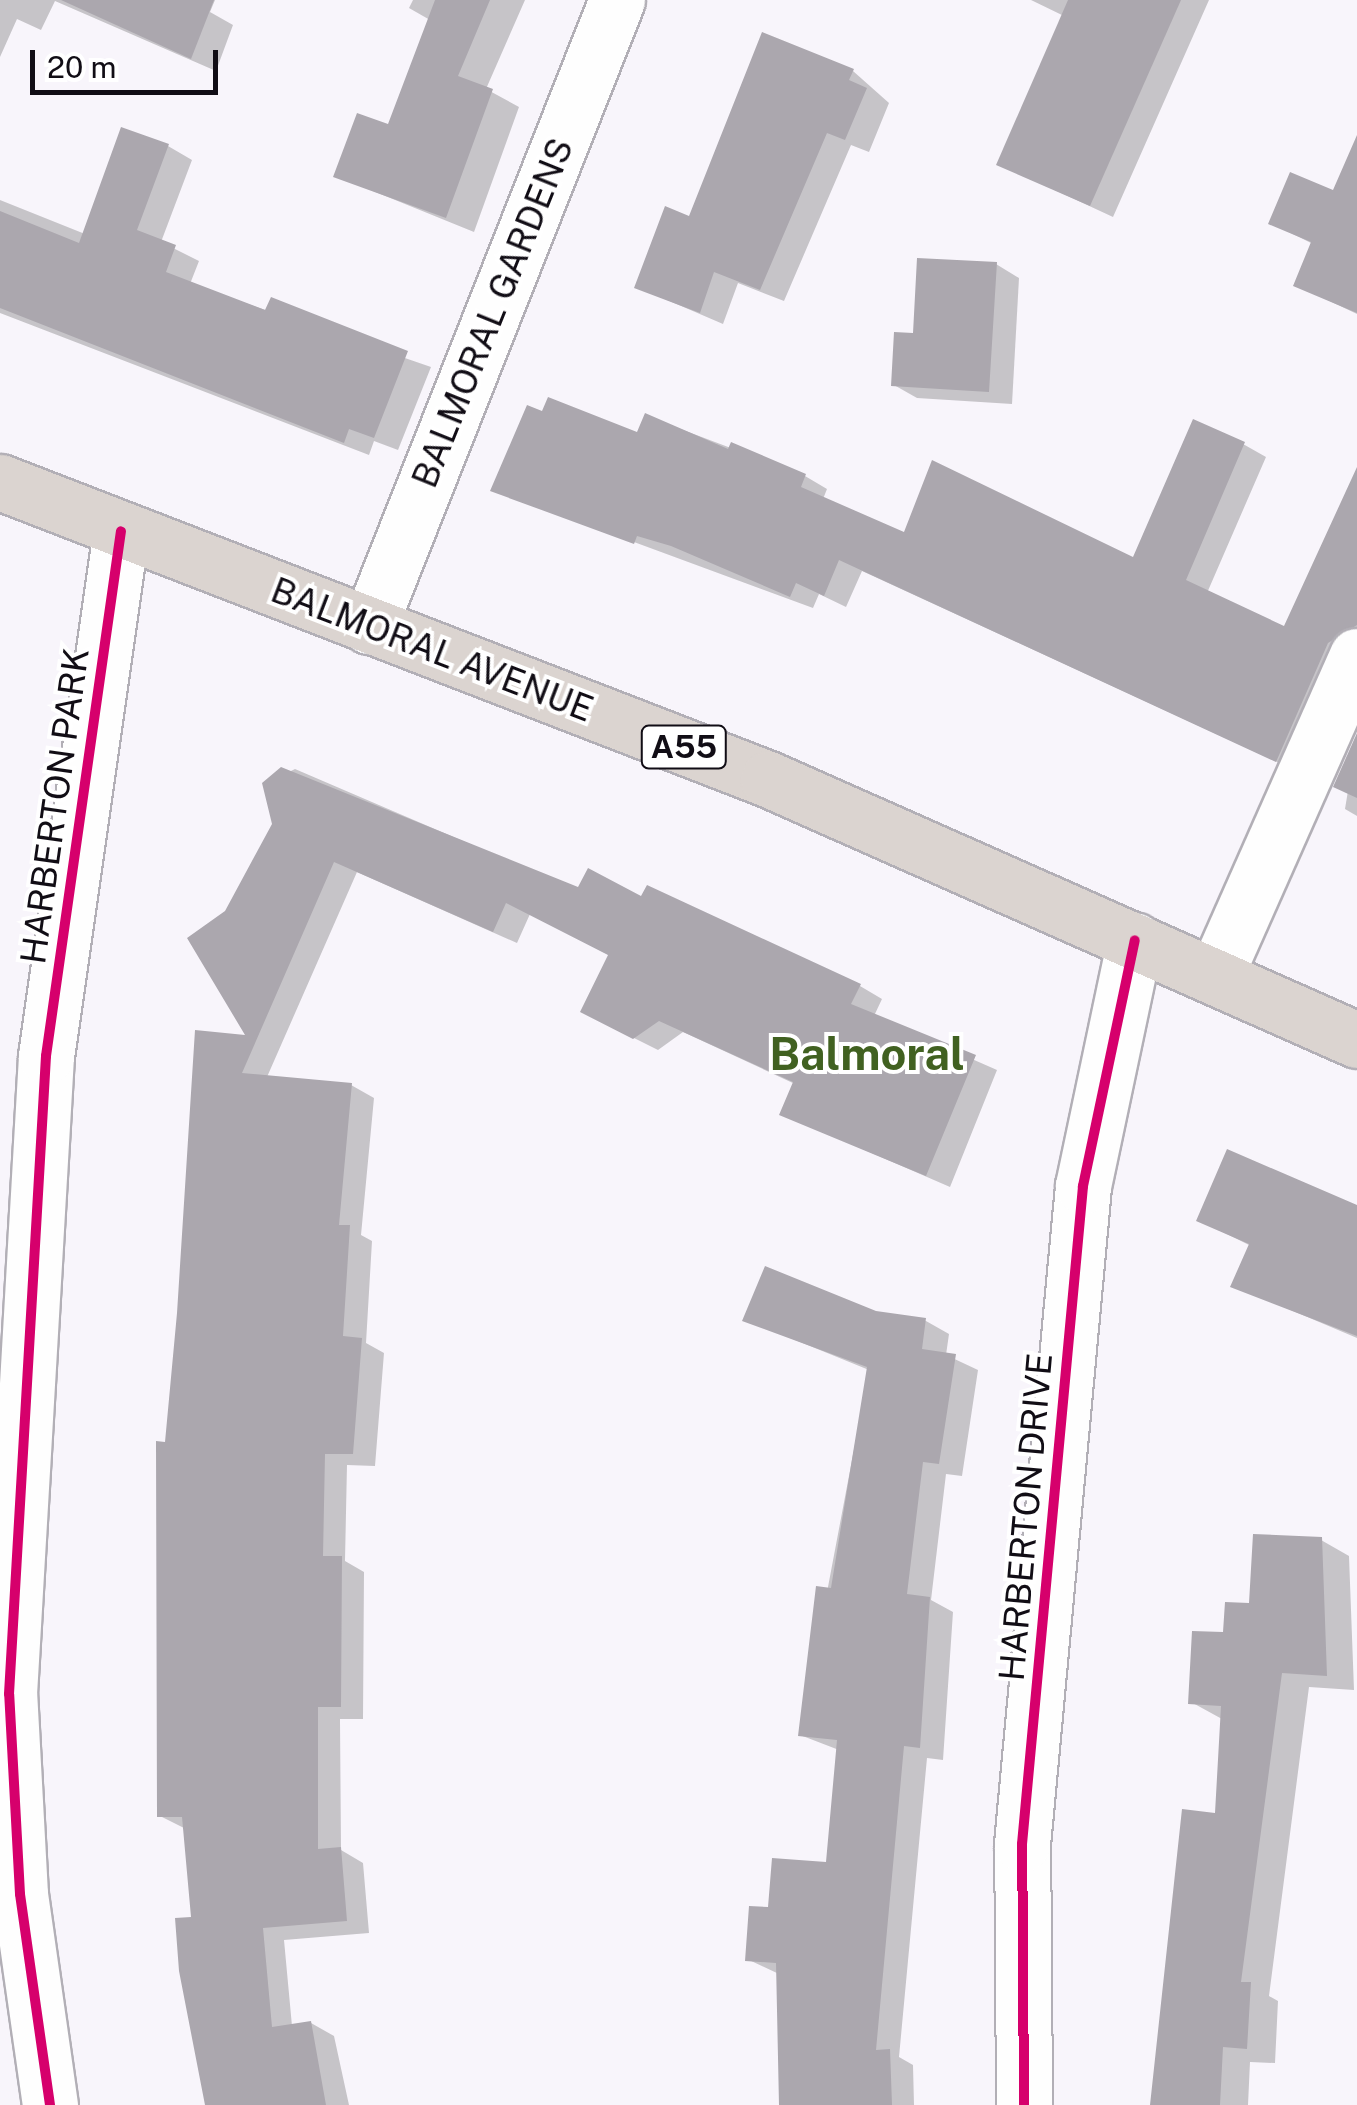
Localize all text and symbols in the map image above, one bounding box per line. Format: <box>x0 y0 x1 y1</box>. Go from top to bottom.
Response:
scale bar <box>35 30 222 92</box>
text: 20 m <box>47 49 116 85</box>
street label: BALMORAL GARDENS <box>404 132 582 494</box>
street label: BALMORAL AVENUE <box>265 569 599 731</box>
street label: HARBERTON PARK <box>12 646 98 966</box>
road number: A55 <box>639 720 729 774</box>
district label: Balmoral <box>769 1027 965 1081</box>
street label: HARBERTON DRIVE <box>991 1352 1061 1682</box>

